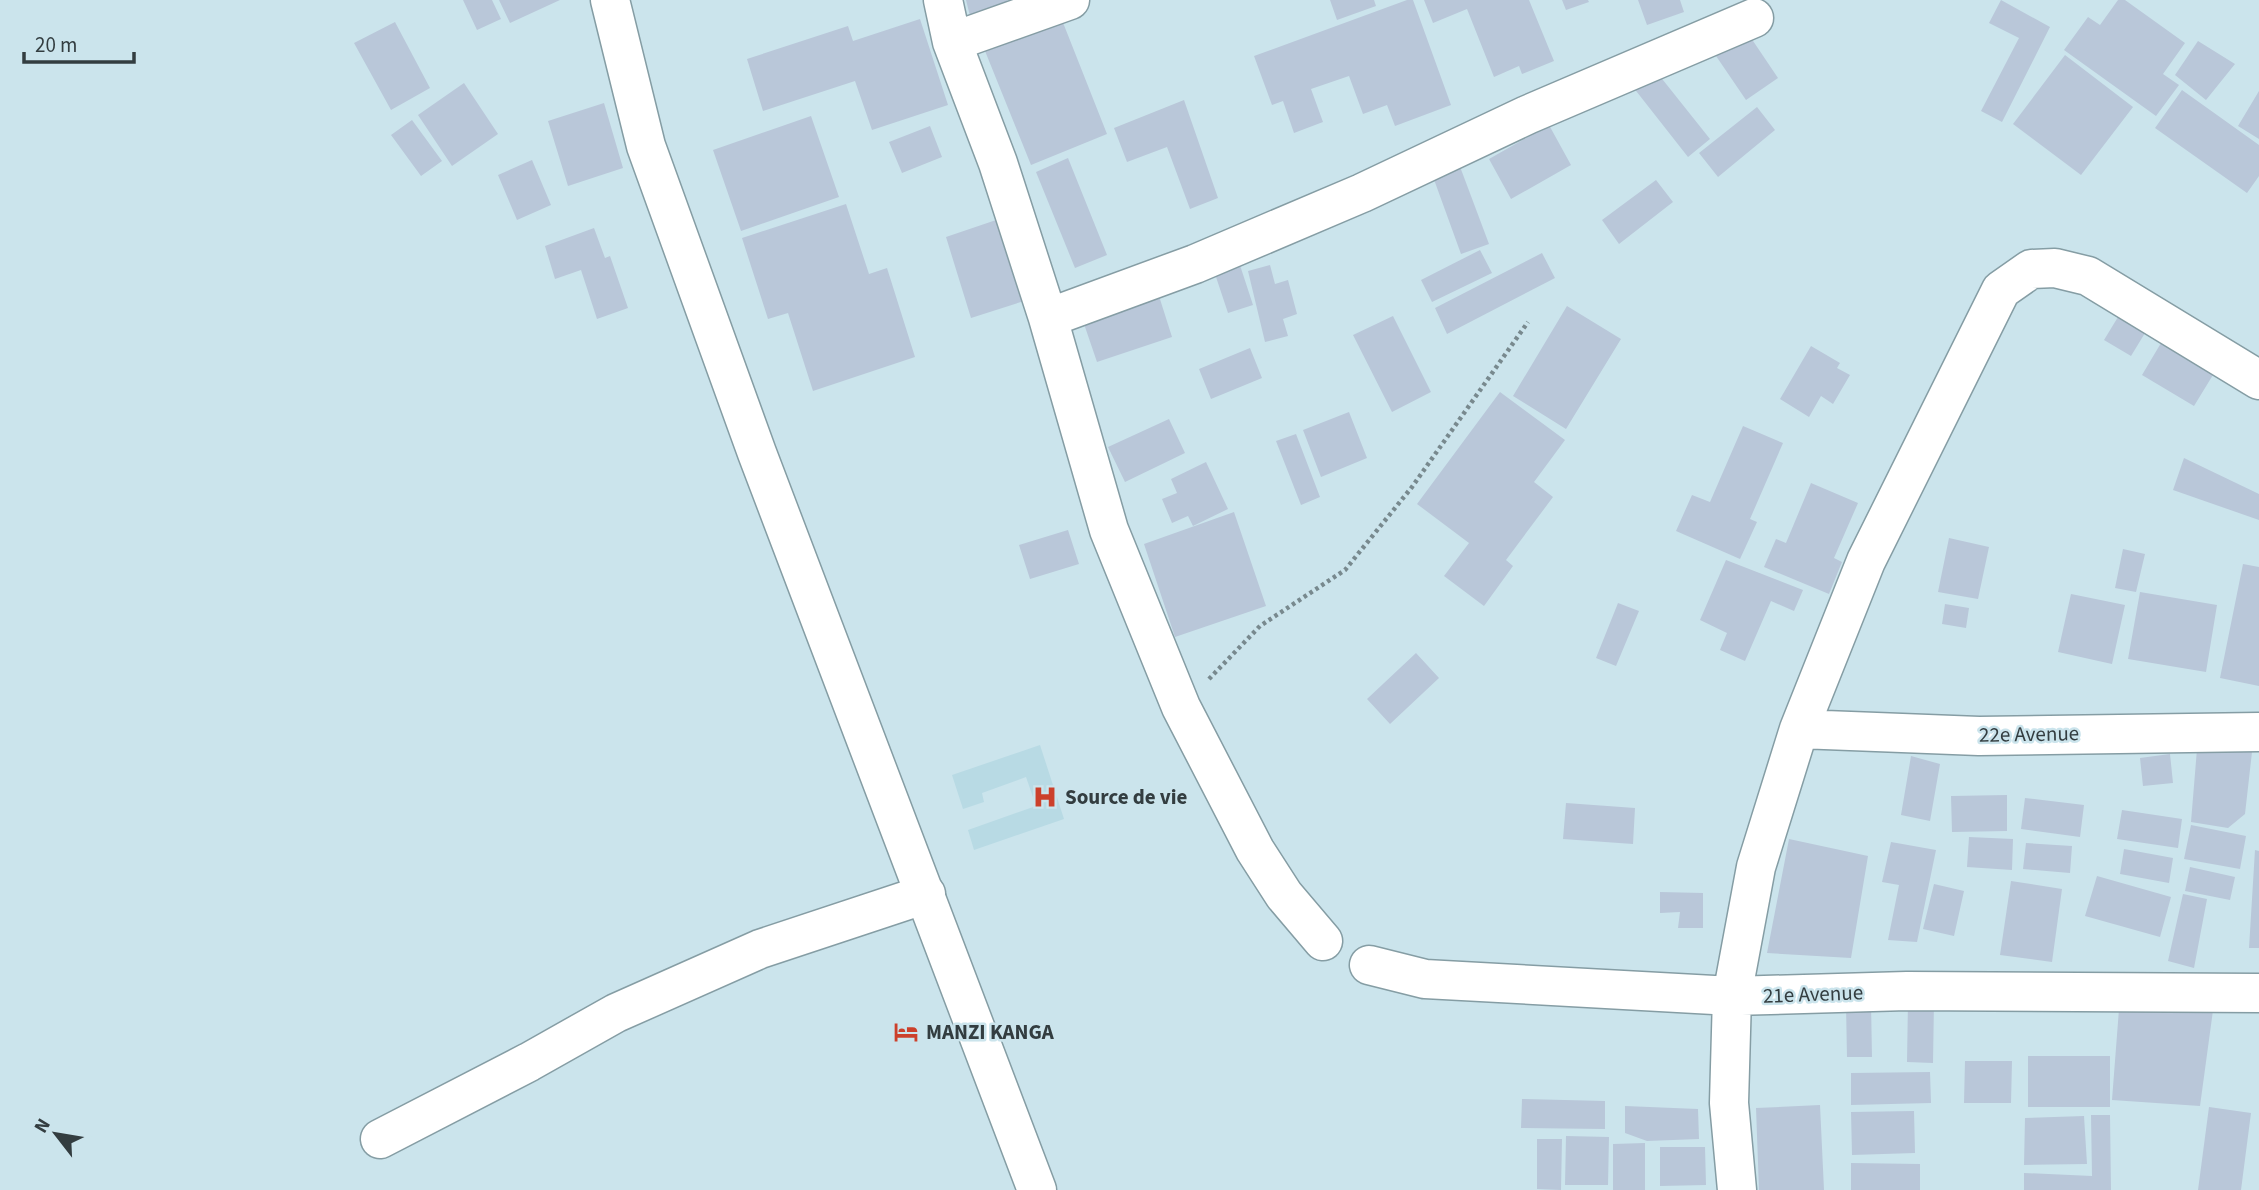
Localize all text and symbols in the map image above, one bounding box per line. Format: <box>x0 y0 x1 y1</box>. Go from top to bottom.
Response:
scale bar <box>24 21 135 65</box>
text: 20 m <box>35 30 77 60</box>
street label: 22e Avenue <box>1979 718 2079 750</box>
place label: Source de vie <box>1065 782 1188 812</box>
hospital icon: Source de vie <box>1031 783 1059 811</box>
street label: 21e Avenue <box>1762 977 1864 1011</box>
place label: MANZI KANGA <box>926 1017 1055 1047</box>
hotel icon: MANZI KANGA <box>892 1018 920 1046</box>
north arrow <box>21 1099 91 1169</box>
text: N <box>28 1114 58 1138</box>

